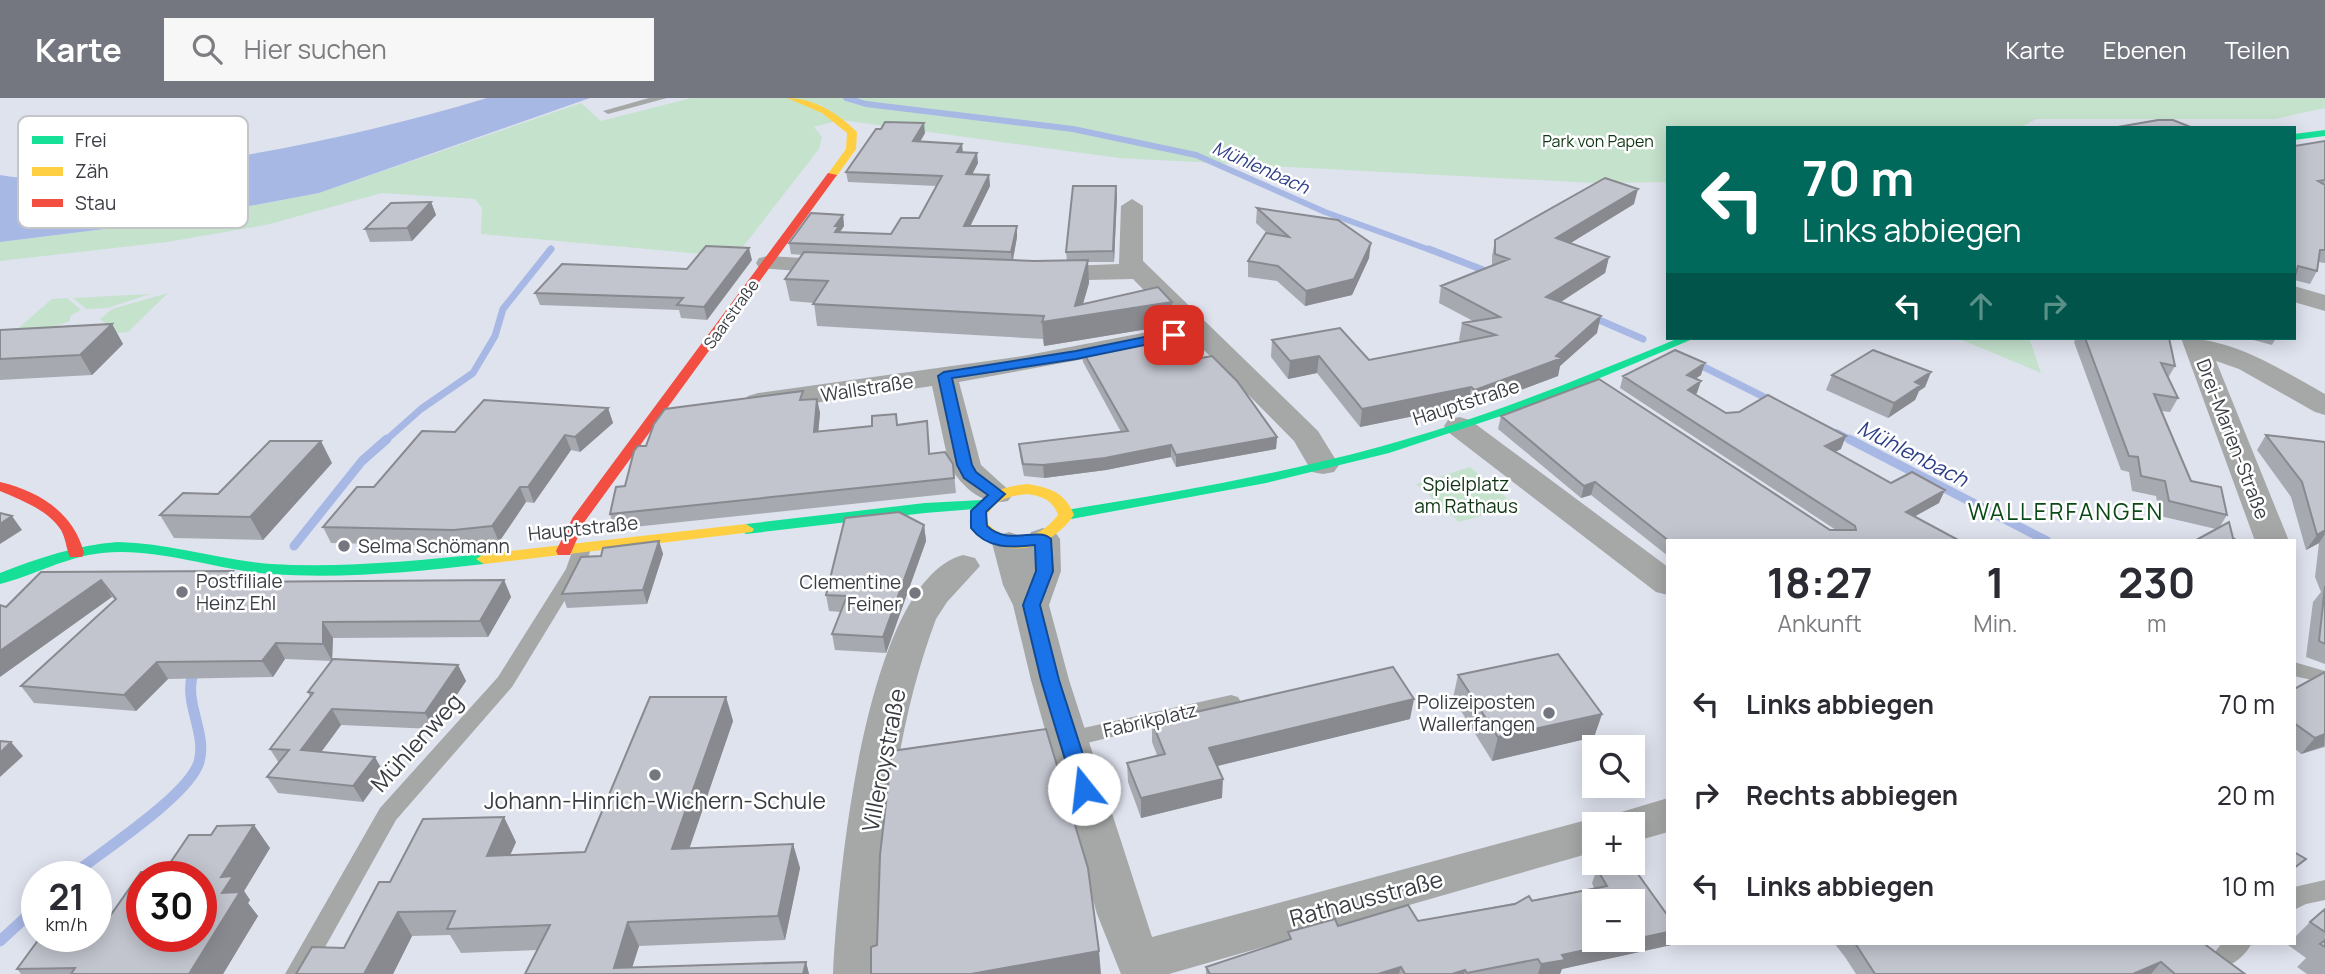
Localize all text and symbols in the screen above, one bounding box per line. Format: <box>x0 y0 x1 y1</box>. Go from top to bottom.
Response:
search box <box>164 18 654 81</box>
text: Karte <box>35 27 122 72</box>
icon: search <box>188 30 226 68</box>
text: Hier suchen <box>244 31 387 67</box>
text: Karte <box>2005 33 2065 66</box>
text: Ebenen <box>2103 33 2186 66</box>
text: Teilen <box>2224 33 2290 66</box>
legend <box>18 116 248 228</box>
text: Frei <box>75 127 107 153</box>
park label: Park von Papen <box>1542 130 1654 152</box>
water label: Mühlenbach <box>1209 135 1314 199</box>
text: 70 m <box>1802 144 1914 211</box>
icon: left <box>1687 154 1778 245</box>
text: Zäh <box>75 158 109 184</box>
text: Stau <box>75 190 116 216</box>
text: Links abbiegen <box>1802 208 2022 252</box>
street label: Saarstraße <box>698 275 764 353</box>
icon: left <box>1889 287 1927 325</box>
icon: ahead <box>1962 287 2000 325</box>
icon: right <box>2035 287 2073 325</box>
pin <box>1144 305 1204 365</box>
icon: arrive <box>1155 316 1193 354</box>
street label: Drei-Marien-Straße <box>2190 355 2276 523</box>
street label: Wallstraße <box>819 368 915 408</box>
street label: Hauptstraße <box>1409 373 1523 431</box>
water label: Mühlenbach <box>1853 413 1974 493</box>
park label: Spielplatz am Rathaus <box>1414 471 1518 519</box>
district label: WALLERFANGEN <box>1968 495 2164 527</box>
street label: Hauptstraße <box>527 509 639 547</box>
place label: Selma Schömann <box>358 533 510 559</box>
marker: Selma Schömann <box>336 538 352 554</box>
text: 18:27 <box>1767 553 1873 611</box>
text: 1 <box>1986 553 2005 611</box>
text: 230 <box>2118 553 2195 611</box>
place label: Postfiliale Heinz Ehl <box>196 568 283 616</box>
place label: Clementine Feiner <box>800 569 901 617</box>
marker: Postfiliale Heinz Ehl <box>174 584 190 600</box>
marker: Clementine Feiner <box>907 585 923 601</box>
text: Ankunft <box>1777 607 1862 639</box>
text: Min. <box>1973 607 2018 639</box>
text: m <box>2147 607 2167 639</box>
icon: left <box>1687 685 1725 723</box>
street label: Mühlenweg <box>363 686 469 798</box>
street label: Villeroystraße <box>853 686 913 834</box>
text: Links abbiegen <box>1746 686 1934 722</box>
text: 70 m <box>2219 686 2275 722</box>
place label: Polizeiposten Wallerfangen <box>1417 689 1535 737</box>
street label: Fabrikplatz <box>1100 697 1200 743</box>
marker: Polizeiposten Wallerfangen <box>1541 705 1557 721</box>
map controls <box>1582 735 1645 952</box>
button: search <box>1582 735 1645 798</box>
position arrow <box>1047 752 1121 826</box>
marker: Johann-Hinrich-Wichern-Schule <box>647 767 663 783</box>
icon: right <box>1687 776 1725 814</box>
text: Rechts abbiegen <box>1746 777 1958 813</box>
text: 20 m <box>2217 777 2275 813</box>
place label: Johann-Hinrich-Wichern-Schule <box>484 784 826 816</box>
button: + <box>1582 812 1645 875</box>
speed limit sign: 30 <box>126 861 217 952</box>
street label: Rathausstraße <box>1286 862 1446 934</box>
icon: left <box>1687 867 1725 905</box>
text: Links abbiegen <box>1746 868 1934 904</box>
text: 10 m <box>2222 868 2275 904</box>
text: 21 <box>48 873 85 921</box>
button: − <box>1582 889 1645 952</box>
text: km/h <box>46 912 87 936</box>

